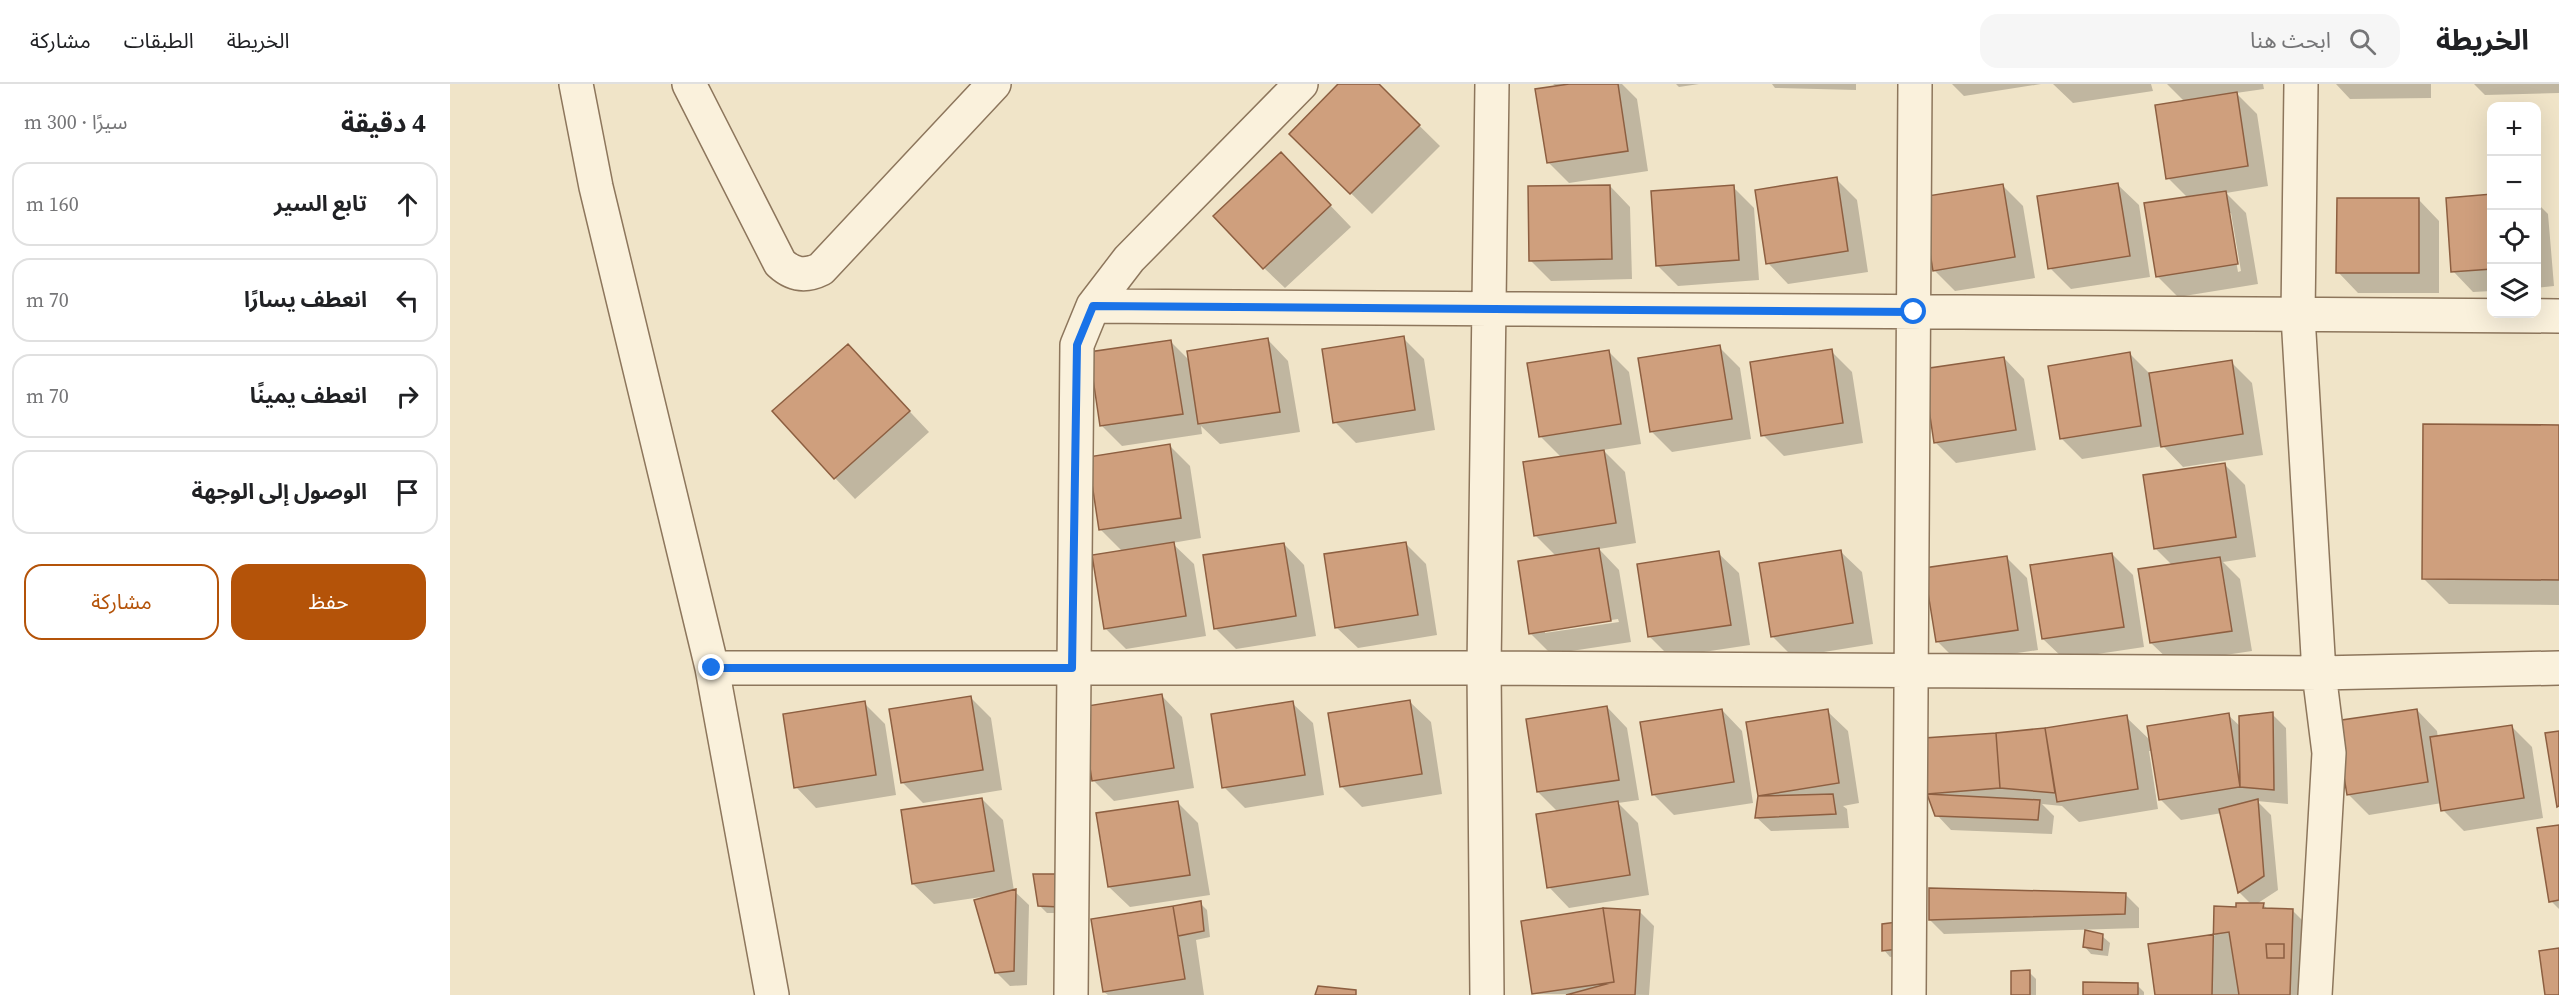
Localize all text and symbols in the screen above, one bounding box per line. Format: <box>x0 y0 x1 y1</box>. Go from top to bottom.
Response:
search box <box>1980 14 2400 68</box>
text: الخريطة <box>2436 21 2529 59</box>
text: ابحث هنا <box>2250 25 2331 55</box>
icon: search <box>2346 25 2379 58</box>
text: مشاركة <box>30 26 91 55</box>
text: الطبقات <box>124 26 194 55</box>
text: الخريطة <box>227 26 290 55</box>
map controls <box>2487 102 2541 318</box>
button: + <box>2487 102 2541 156</box>
text: 4 دقيقة <box>341 105 426 141</box>
text: سيرًا · 300 m <box>24 108 127 136</box>
button: − <box>2487 156 2541 210</box>
text: تابع السير <box>274 188 367 218</box>
icon: ahead <box>391 188 424 221</box>
text: 160 m <box>26 190 79 218</box>
button: locate <box>2487 210 2541 264</box>
button: layers <box>2487 264 2541 318</box>
text: انعطف يسارًا <box>244 284 367 314</box>
icon: left <box>391 284 424 317</box>
text: 70 m <box>26 286 69 314</box>
route start <box>1900 298 1926 324</box>
text: انعطف يمينًا <box>250 380 367 410</box>
icon: right <box>391 380 424 413</box>
text: 70 m <box>26 382 69 410</box>
text: الوصول إلى الوجهة <box>191 476 367 506</box>
icon: arrive <box>391 476 424 509</box>
button: مشاركة <box>24 564 219 640</box>
button: حفظ <box>231 564 426 640</box>
route end <box>698 654 724 680</box>

